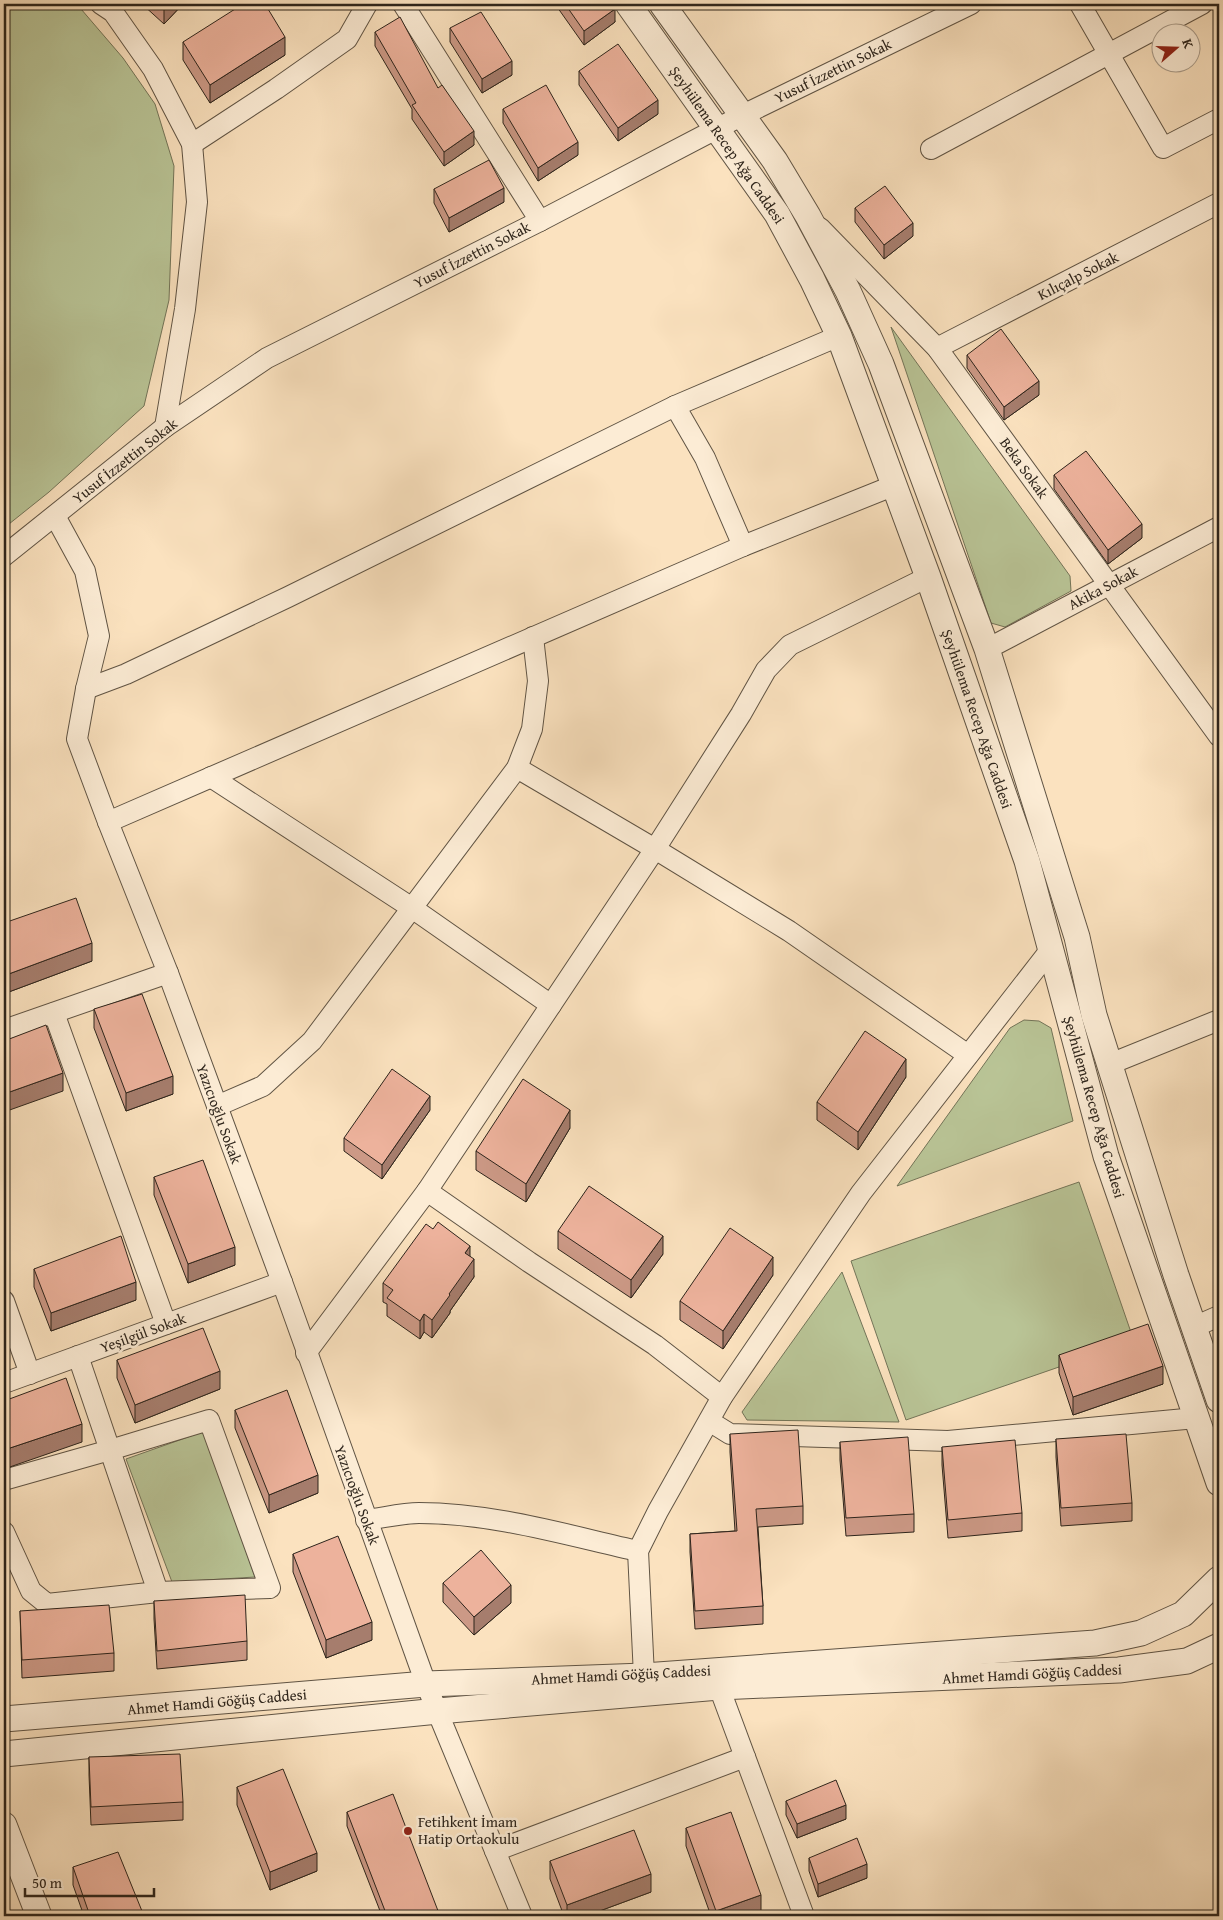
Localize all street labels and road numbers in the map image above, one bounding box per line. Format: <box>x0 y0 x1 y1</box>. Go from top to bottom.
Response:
street label: Yusuf İzzettin Sokak <box>771 33 895 108</box>
street label: Şeyhülema Recep Ağa Caddesi <box>665 62 790 228</box>
street label: Yusuf İzzettin Sokak <box>410 216 534 293</box>
street label: Kılıçalp Sokak <box>1034 246 1122 305</box>
street label: Yusuf İzzettin Sokak <box>68 413 182 508</box>
street label: Beka Sokak <box>995 433 1054 503</box>
street label: Akika Sokak <box>1064 560 1142 615</box>
street label: Şeyhülema Recep Ağa Caddesi <box>937 626 1018 811</box>
street label: Şeyhülema Recep Ağa Caddesi <box>1058 1013 1131 1200</box>
street label: Yazıcıoğlu Sokak <box>192 1061 247 1167</box>
street label: Yeşilgül Sokak <box>97 1307 189 1358</box>
street label: Yazıcıoğlu Sokak <box>330 1442 385 1548</box>
street label: Ahmet Hamdi Göğüş Caddesi <box>942 1658 1122 1689</box>
street label: Ahmet Hamdi Göğüş Caddesi <box>531 1659 711 1690</box>
street label: Ahmet Hamdi Göğüş Caddesi <box>126 1683 308 1720</box>

